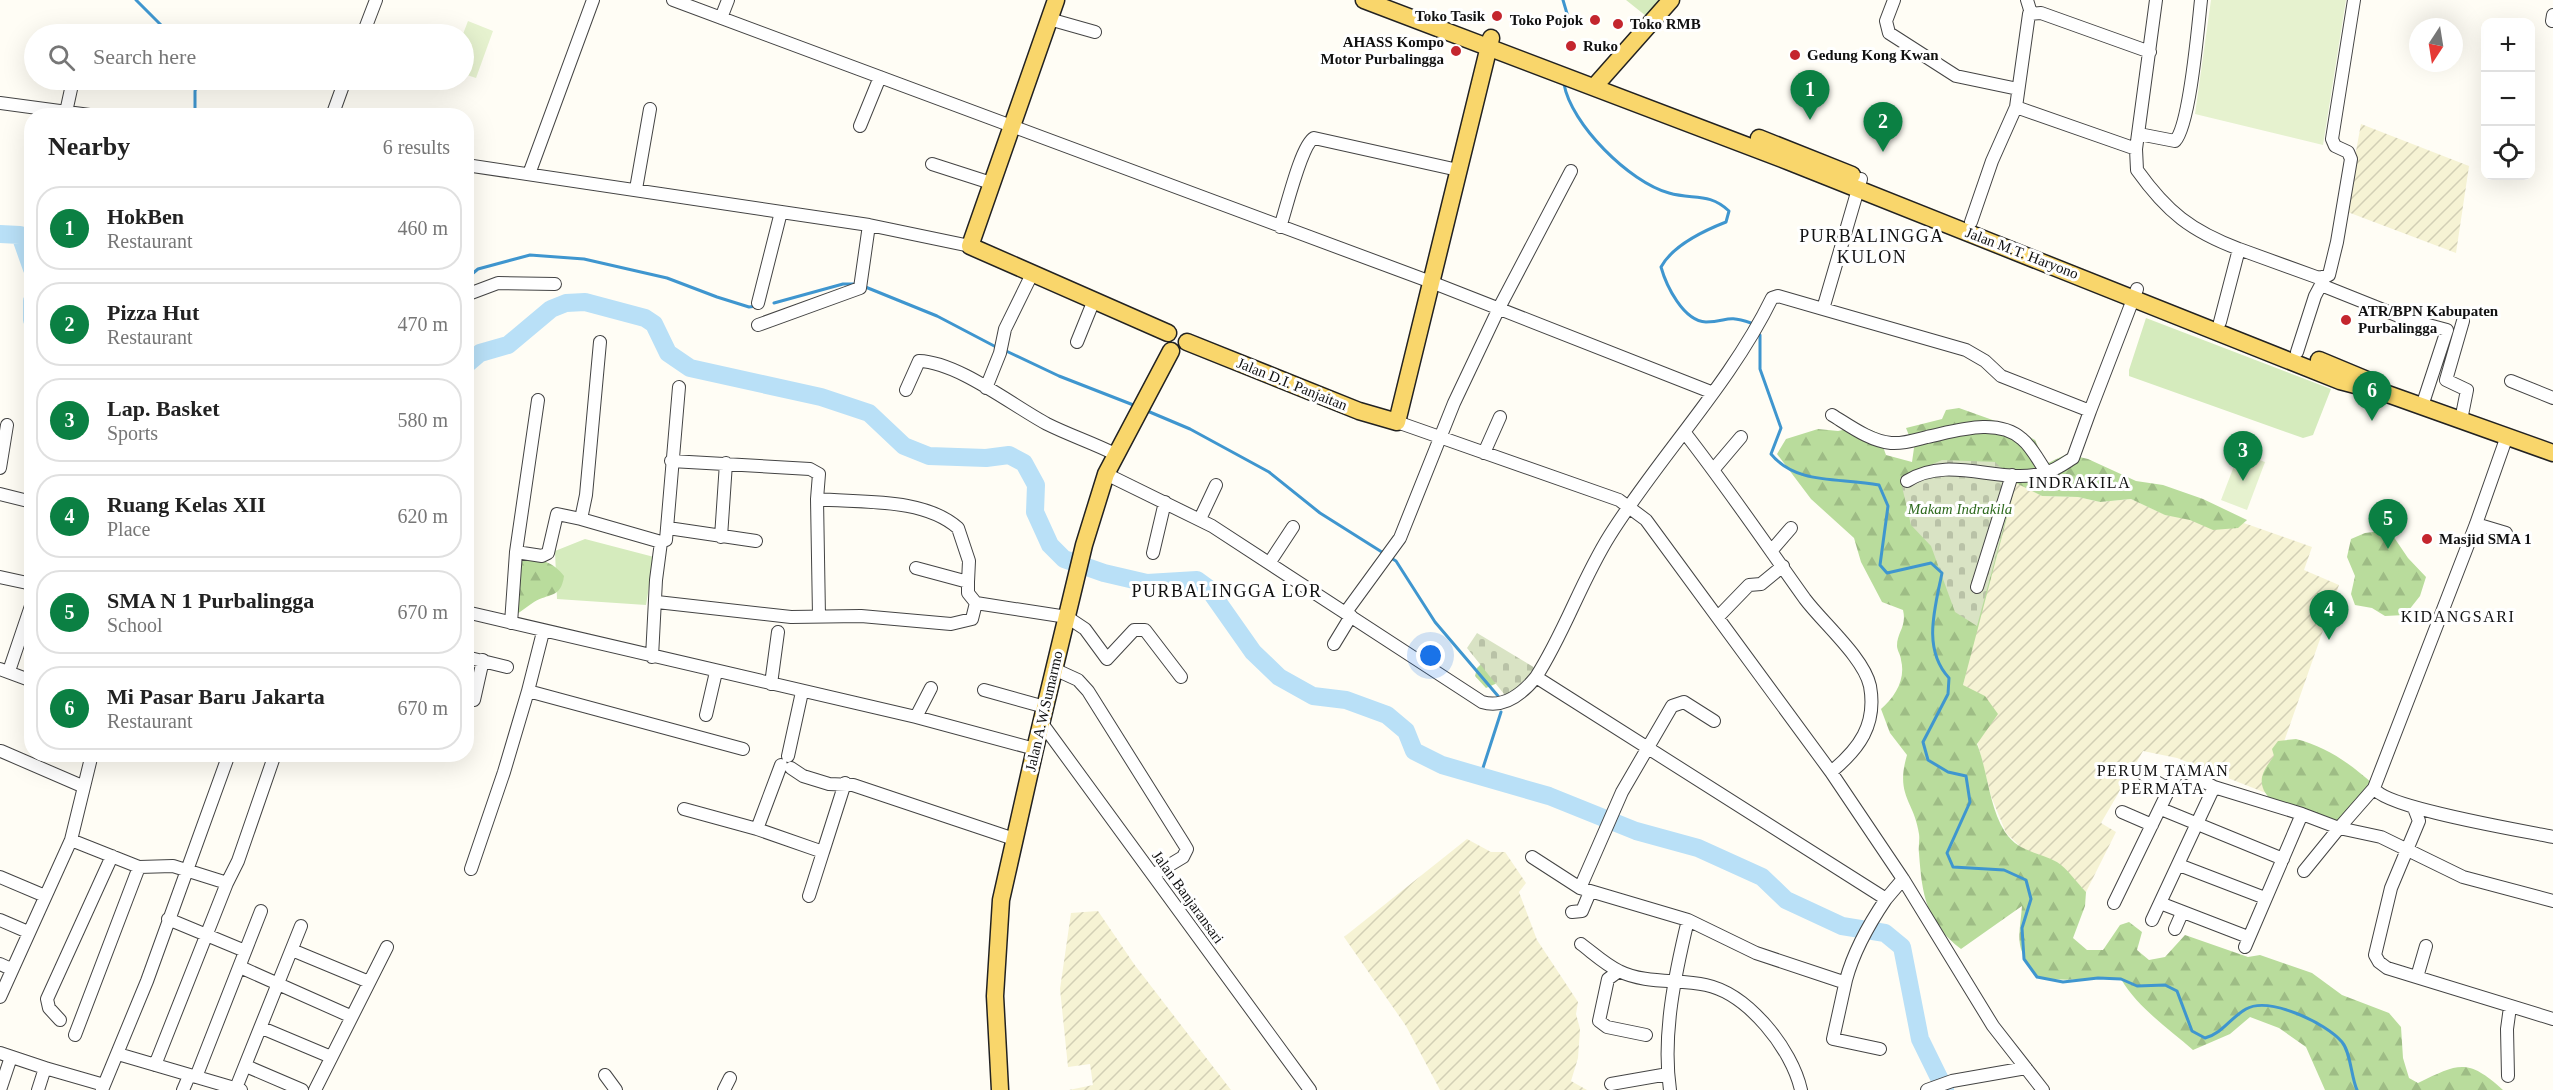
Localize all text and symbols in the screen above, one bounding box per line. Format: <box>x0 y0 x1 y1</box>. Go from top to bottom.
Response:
place label: Toko Tasik <box>1415 8 1486 24</box>
marker: Toko Tasik <box>1490 9 1504 23</box>
place label: Toko Pojok <box>1510 12 1584 28</box>
marker: Toko Pojok <box>1588 13 1602 27</box>
place label: Toko RMB <box>1630 16 1701 32</box>
marker: Toko RMB <box>1611 17 1625 31</box>
north arrow <box>2409 18 2463 72</box>
map controls <box>2481 18 2535 180</box>
button: + <box>2481 18 2535 72</box>
search box <box>24 24 474 90</box>
place label: AHASS Kompo Motor Purbalingga <box>1321 34 1444 67</box>
place label: Ruko <box>1583 38 1618 54</box>
marker: Ruko <box>1564 39 1578 53</box>
icon: search <box>45 41 78 74</box>
text: Search here <box>93 44 196 69</box>
marker: AHASS Kompo Motor Purbalingga <box>1449 44 1463 58</box>
place label: Gedung Kong Kwan <box>1807 47 1939 63</box>
marker: Gedung Kong Kwan <box>1788 48 1802 62</box>
pin: 1 <box>1790 70 1830 120</box>
button: − <box>2481 72 2535 126</box>
pin: 2 <box>1864 102 1902 152</box>
button: locate <box>2481 126 2535 180</box>
text: Nearby <box>48 132 130 161</box>
text: 6 results <box>383 136 450 158</box>
text: HokBen <box>107 204 184 229</box>
text: 1 <box>65 217 75 239</box>
text: 460 m <box>397 217 448 239</box>
street label: Jalan M.T. Haryono <box>1963 224 2081 282</box>
district label: PURBALINGGA KULON <box>1799 226 1945 267</box>
text: Restaurant <box>107 230 193 252</box>
text: Pizza Hut <box>107 300 199 325</box>
place label: ATR/BPN Kabupaten Purbalingga <box>2358 303 2499 336</box>
text: 2 <box>65 313 75 335</box>
text: 470 m <box>397 313 448 335</box>
marker: ATR/BPN Kabupaten Purbalingga <box>2339 313 2353 327</box>
text: Restaurant <box>107 326 193 348</box>
street label: Jalan D.I. Panjaitan <box>1235 355 1350 414</box>
pin: 6 <box>2352 372 2392 421</box>
text: Lap. Basket <box>107 396 219 421</box>
text: 3 <box>65 409 75 431</box>
text: 580 m <box>397 409 448 431</box>
text: Sports <box>107 422 158 444</box>
pin: 3 <box>2224 432 2262 481</box>
district label: INDRAKILA <box>2029 474 2131 491</box>
text: Ruang Kelas XII <box>107 492 266 517</box>
pin: 5 <box>2368 500 2408 549</box>
park label: Makam Indrakila <box>1907 501 2012 517</box>
text: 4 <box>65 505 75 527</box>
text: 620 m <box>397 505 448 527</box>
text: Place <box>107 518 150 540</box>
place label: Masjid SMA 1 <box>2439 531 2532 547</box>
marker: Masjid SMA 1 <box>2420 532 2434 546</box>
district label: PURBALINGGA LOR <box>1131 581 1323 601</box>
text: SMA N 1 Purbalingga <box>107 588 314 613</box>
pin: 4 <box>2310 590 2348 640</box>
text: 5 <box>65 601 75 623</box>
text: 670 m <box>397 601 448 623</box>
district label: KIDANGSARI <box>2401 608 2515 625</box>
text: School <box>107 614 163 636</box>
your location <box>1416 641 1445 670</box>
street label: Jalan A.W.Sumarmo <box>1022 649 1066 773</box>
text: Mi Pasar Baru Jakarta <box>107 684 325 709</box>
text: 6 <box>65 697 75 719</box>
text: 670 m <box>397 697 448 719</box>
text: Restaurant <box>107 710 193 732</box>
district label: PERUM TAMAN PERMATA <box>2097 762 2229 797</box>
street label: Jalan Banjaransari <box>1149 848 1227 946</box>

